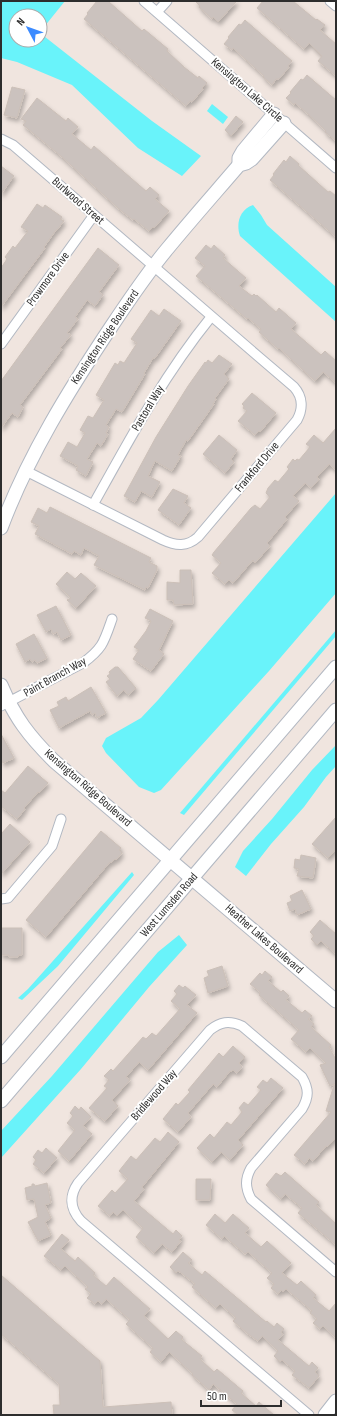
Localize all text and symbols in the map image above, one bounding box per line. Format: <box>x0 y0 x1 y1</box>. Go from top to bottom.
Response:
north arrow <box>8 8 48 48</box>
text: N <box>14 15 28 28</box>
street label: Kensington Lake Circle <box>208 55 286 125</box>
street label: Burlwood Street <box>49 174 108 228</box>
street label: Prowmore Drive <box>23 249 73 309</box>
street label: Kensington Ridge Boulevard <box>68 287 142 387</box>
street label: Pastoral Way <box>128 382 168 434</box>
street label: Frankford Drive <box>232 439 283 495</box>
street label: Paint Branch Way <box>21 653 89 700</box>
street label: Kensington Ridge Boulevard <box>41 746 135 830</box>
street label: West Lumsden Road <box>137 870 201 940</box>
street label: Heather Lakes Boulevard <box>222 901 306 977</box>
street label: Bridlewood Way <box>128 1066 181 1124</box>
scale bar <box>201 1382 281 1408</box>
text: 50 m <box>207 1389 227 1404</box>

